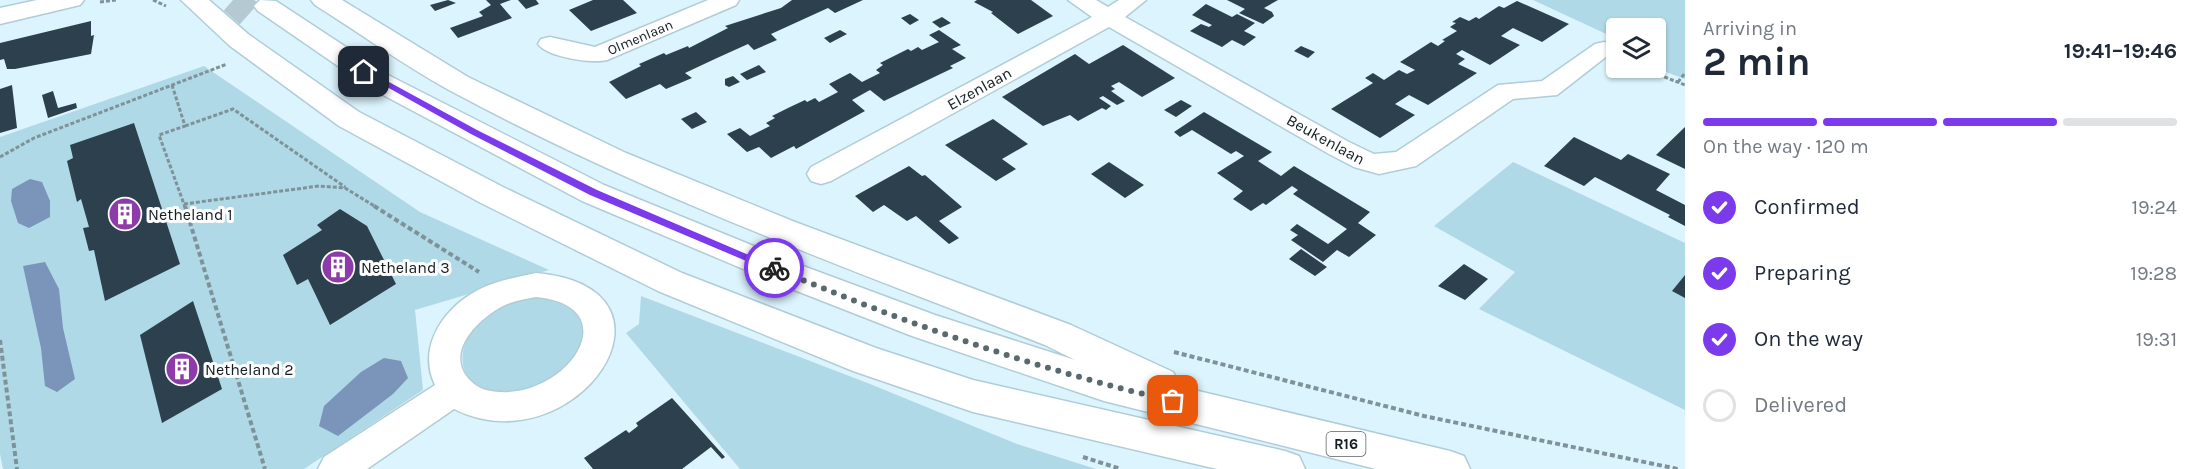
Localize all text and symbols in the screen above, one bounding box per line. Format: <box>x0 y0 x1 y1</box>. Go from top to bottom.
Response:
street label: Olmenlaan <box>605 16 675 59</box>
text: Arriving in <box>1703 17 1797 40</box>
map controls <box>1606 18 1666 78</box>
button: layers <box>1606 18 1666 78</box>
text: 19:41–19:46 <box>2064 38 2177 64</box>
text: 2 min <box>1703 39 1811 85</box>
pin <box>338 46 389 97</box>
icon: home <box>347 55 380 88</box>
street label: Elzenlaan <box>944 63 1015 114</box>
street label: Beukenlaan <box>1283 110 1368 169</box>
text: On the way · 120 m <box>1703 135 1869 158</box>
icon: check <box>1703 191 1736 224</box>
text: Confirmed <box>1754 194 1860 220</box>
building icon: Netheland 1 <box>107 196 143 232</box>
text: 19:24 <box>2131 196 2177 219</box>
place label: Netheland 1 <box>148 205 233 224</box>
courier <box>744 238 804 298</box>
building icon: Netheland 3 <box>320 249 356 285</box>
icon: bike <box>758 252 791 285</box>
icon: check <box>1703 257 1736 290</box>
place label: Netheland 3 <box>361 258 450 277</box>
text: Preparing <box>1754 260 1851 286</box>
text: 19:28 <box>2130 262 2177 285</box>
icon: check <box>1703 323 1736 356</box>
text: On the way <box>1754 326 1863 352</box>
text: 19:31 <box>2136 328 2177 351</box>
building icon: Netheland 2 <box>164 351 200 387</box>
place label: Netheland 2 <box>205 360 294 379</box>
pin <box>1147 375 1198 426</box>
icon: bag <box>1156 384 1189 417</box>
text: Delivered <box>1754 392 1847 418</box>
road number: R16 <box>1326 432 1366 456</box>

